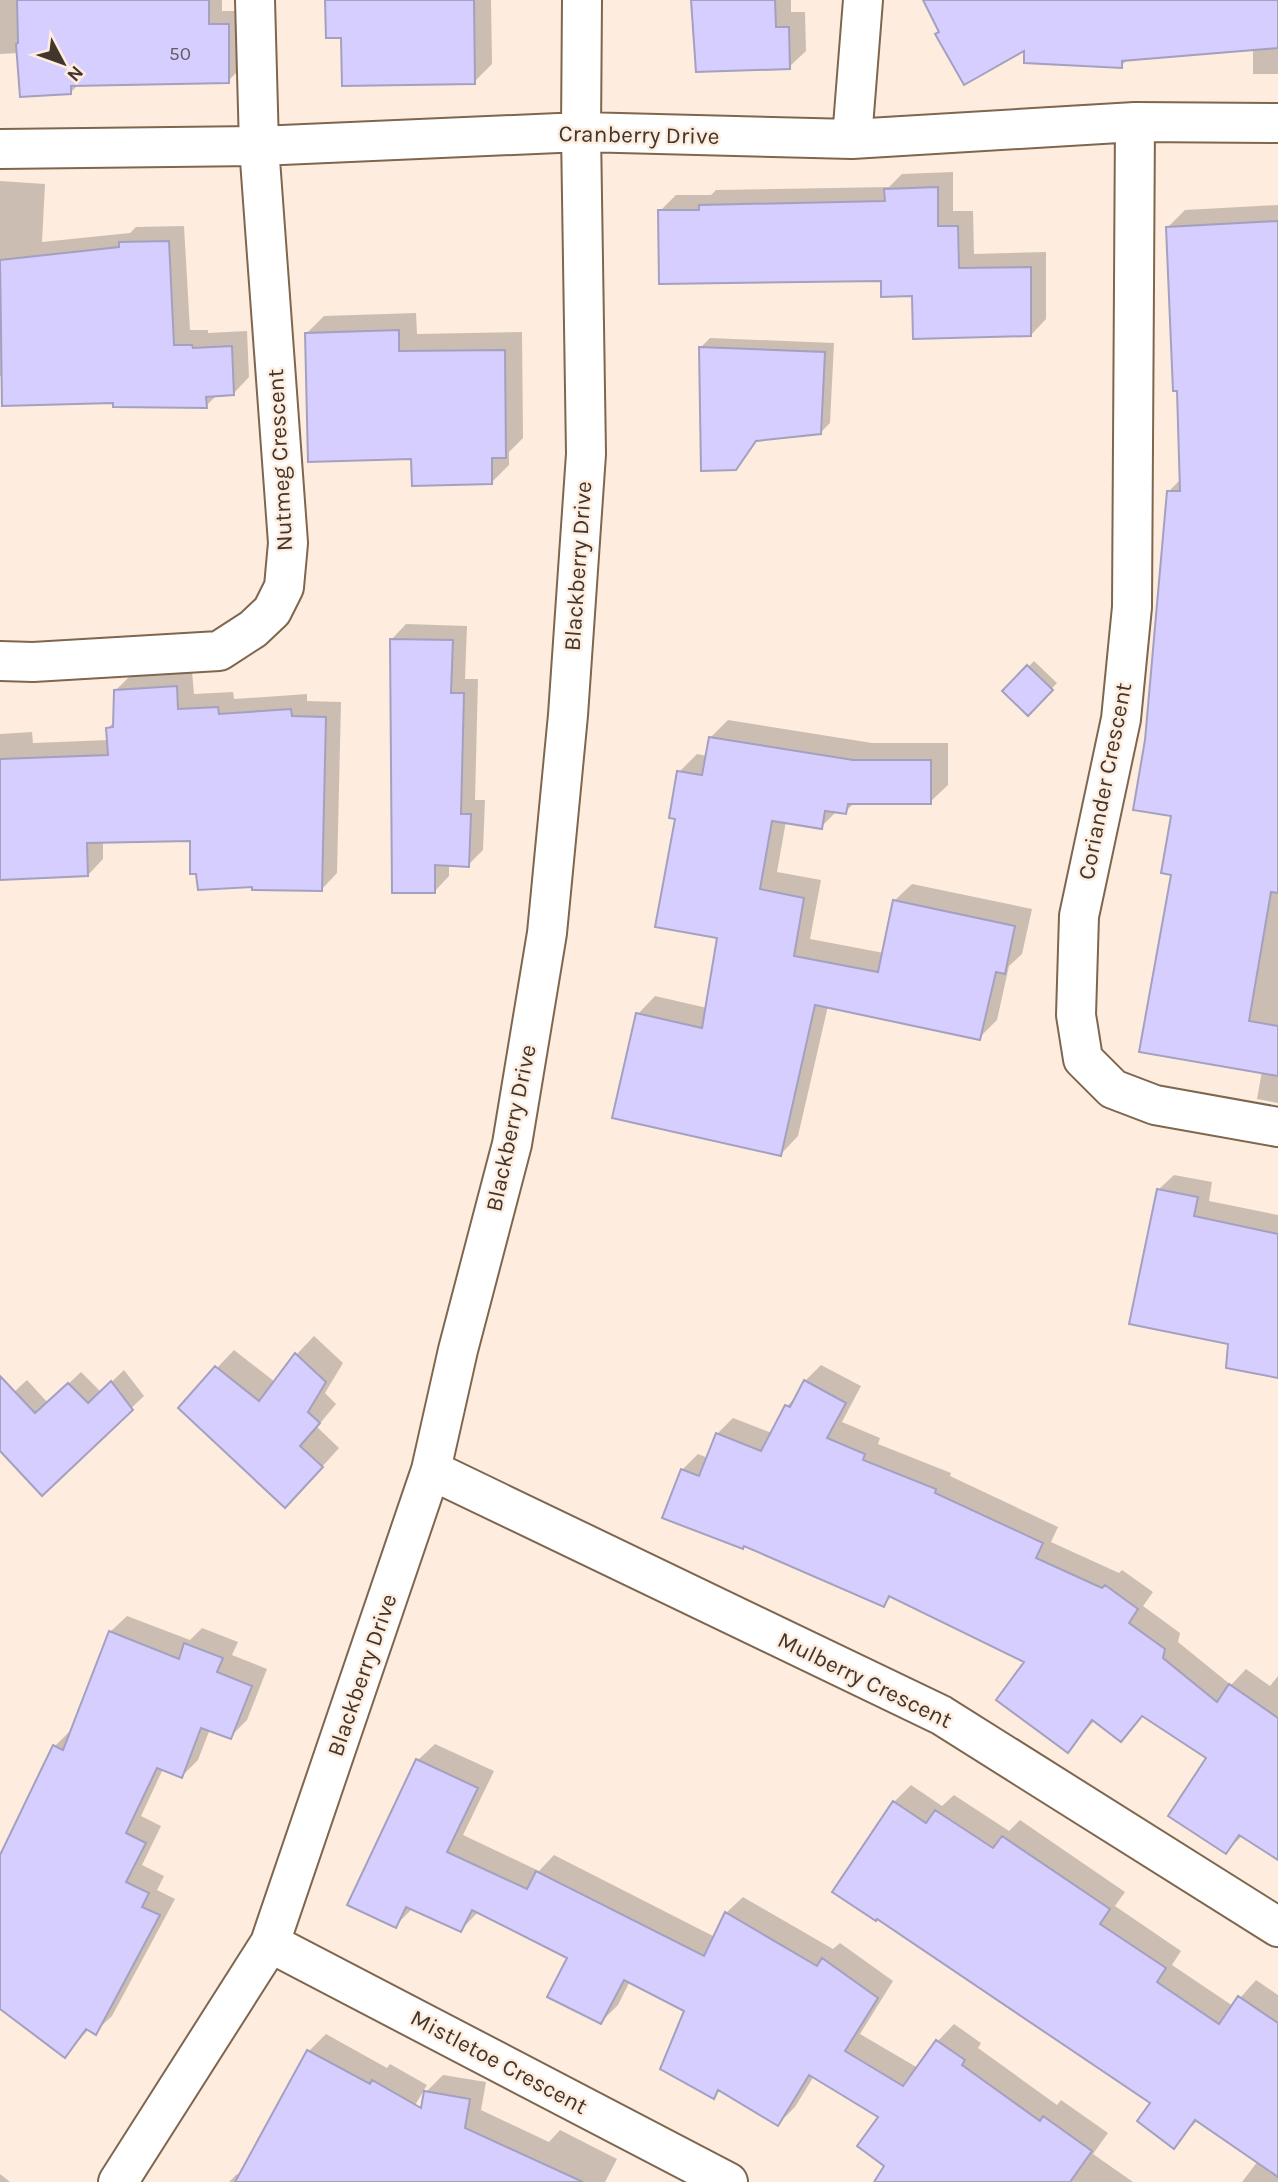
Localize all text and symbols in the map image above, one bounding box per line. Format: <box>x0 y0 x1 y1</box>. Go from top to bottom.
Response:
north arrow <box>28 28 98 98</box>
house number: 50 <box>169 43 191 65</box>
text: N <box>62 61 88 86</box>
street label: Cranberry Drive <box>558 120 720 150</box>
street label: Nutmeg Crescent <box>262 368 298 552</box>
street label: Blackberry Drive <box>559 480 597 652</box>
street label: Coriander Crescent <box>1073 680 1137 882</box>
street label: Blackberry Drive <box>480 1042 542 1214</box>
street label: Blackberry Drive <box>322 1590 402 1760</box>
street label: Mulberry Crescent <box>773 1626 957 1734</box>
street label: Mistletoe Crescent <box>406 2004 592 2120</box>

